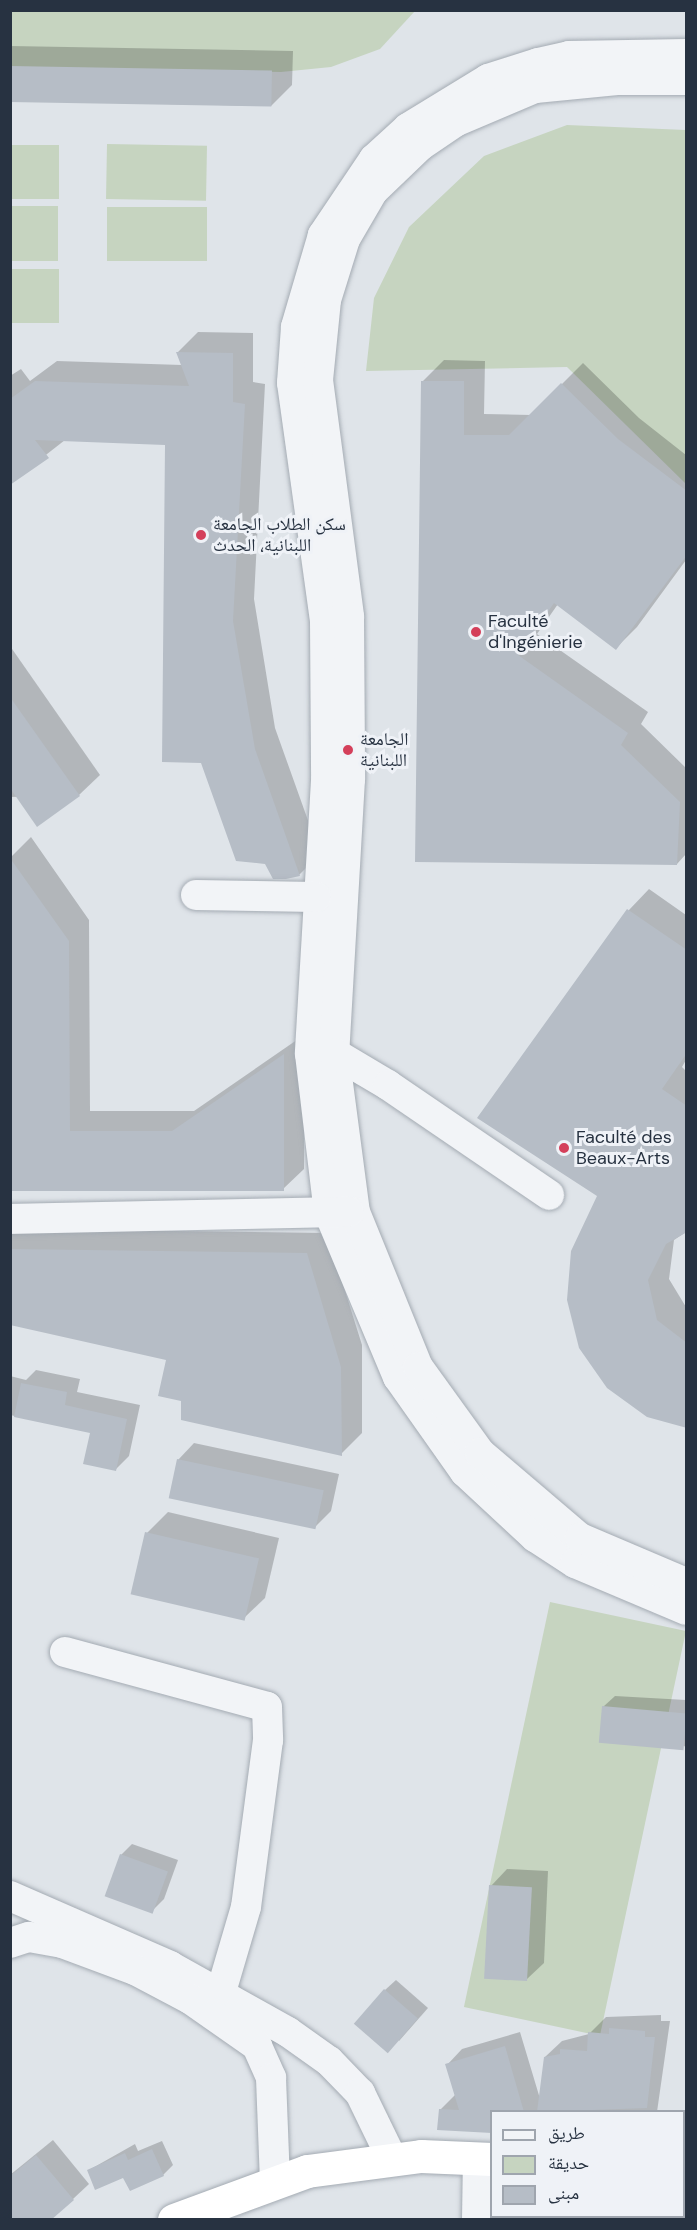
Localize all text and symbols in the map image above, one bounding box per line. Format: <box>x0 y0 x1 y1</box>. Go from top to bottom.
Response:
place label: سكن الطلاب الجامعة اللبنانية، الحدث <box>213 514 346 556</box>
marker: سكن الطلاب الجامعة اللبنانية، الحدث <box>194 528 208 542</box>
place label: Faculté d'Ingénierie <box>488 611 583 654</box>
marker: Faculté d'Ingénierie <box>469 625 483 639</box>
place label: الجامعة اللبنانية <box>360 729 408 771</box>
marker: الجامعة اللبنانية <box>341 743 355 757</box>
place label: Faculté des Beaux-Arts <box>576 1127 672 1170</box>
marker: Faculté des Beaux-Arts <box>557 1141 571 1155</box>
legend <box>490 2110 685 2218</box>
text: طريق <box>548 2121 585 2145</box>
text: حديقة <box>548 2151 589 2175</box>
text: مبنى <box>548 2181 579 2205</box>

